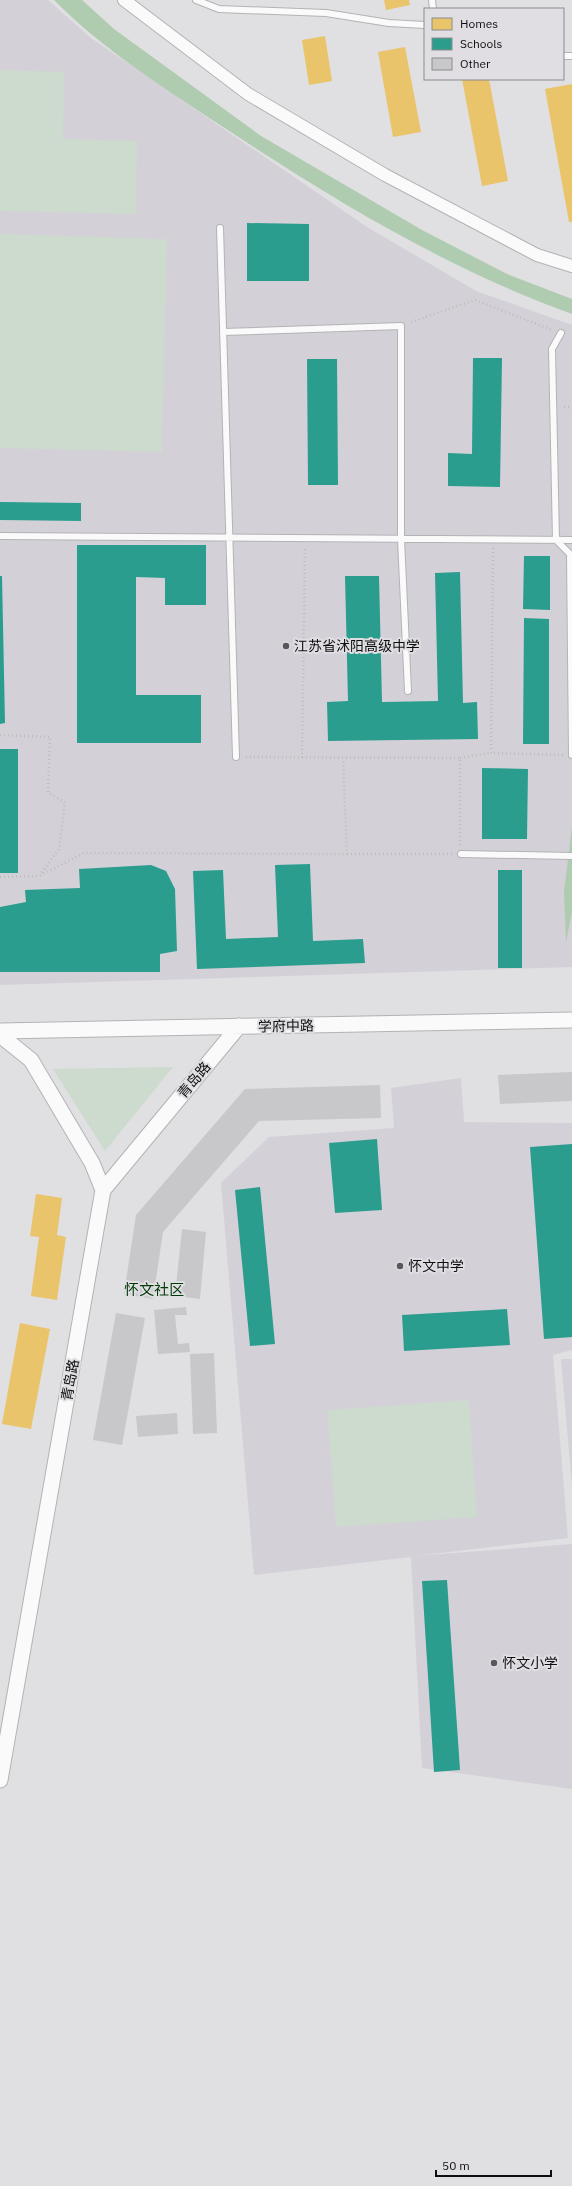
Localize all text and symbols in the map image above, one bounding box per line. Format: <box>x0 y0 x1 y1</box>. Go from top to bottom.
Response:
legend <box>424 8 564 80</box>
text: Homes <box>460 16 498 31</box>
text: Schools <box>460 36 503 51</box>
text: Other <box>460 56 491 71</box>
place label: 江苏省沭阳高级中学 <box>294 637 420 655</box>
marker: 江苏省沭阳高级中学 <box>281 641 291 651</box>
street label: 学府中路 <box>258 1017 314 1035</box>
street label: 青岛路 <box>174 1058 214 1102</box>
place label: 怀文中学 <box>408 1257 464 1275</box>
marker: 怀文中学 <box>395 1261 405 1271</box>
district label: 怀文社区 <box>124 1280 184 1299</box>
street label: 青岛路 <box>57 1358 83 1402</box>
place label: 怀文小学 <box>502 1654 558 1672</box>
marker: 怀文小学 <box>489 1658 499 1668</box>
scale bar <box>436 2152 551 2178</box>
text: 50 m <box>442 2158 470 2173</box>

